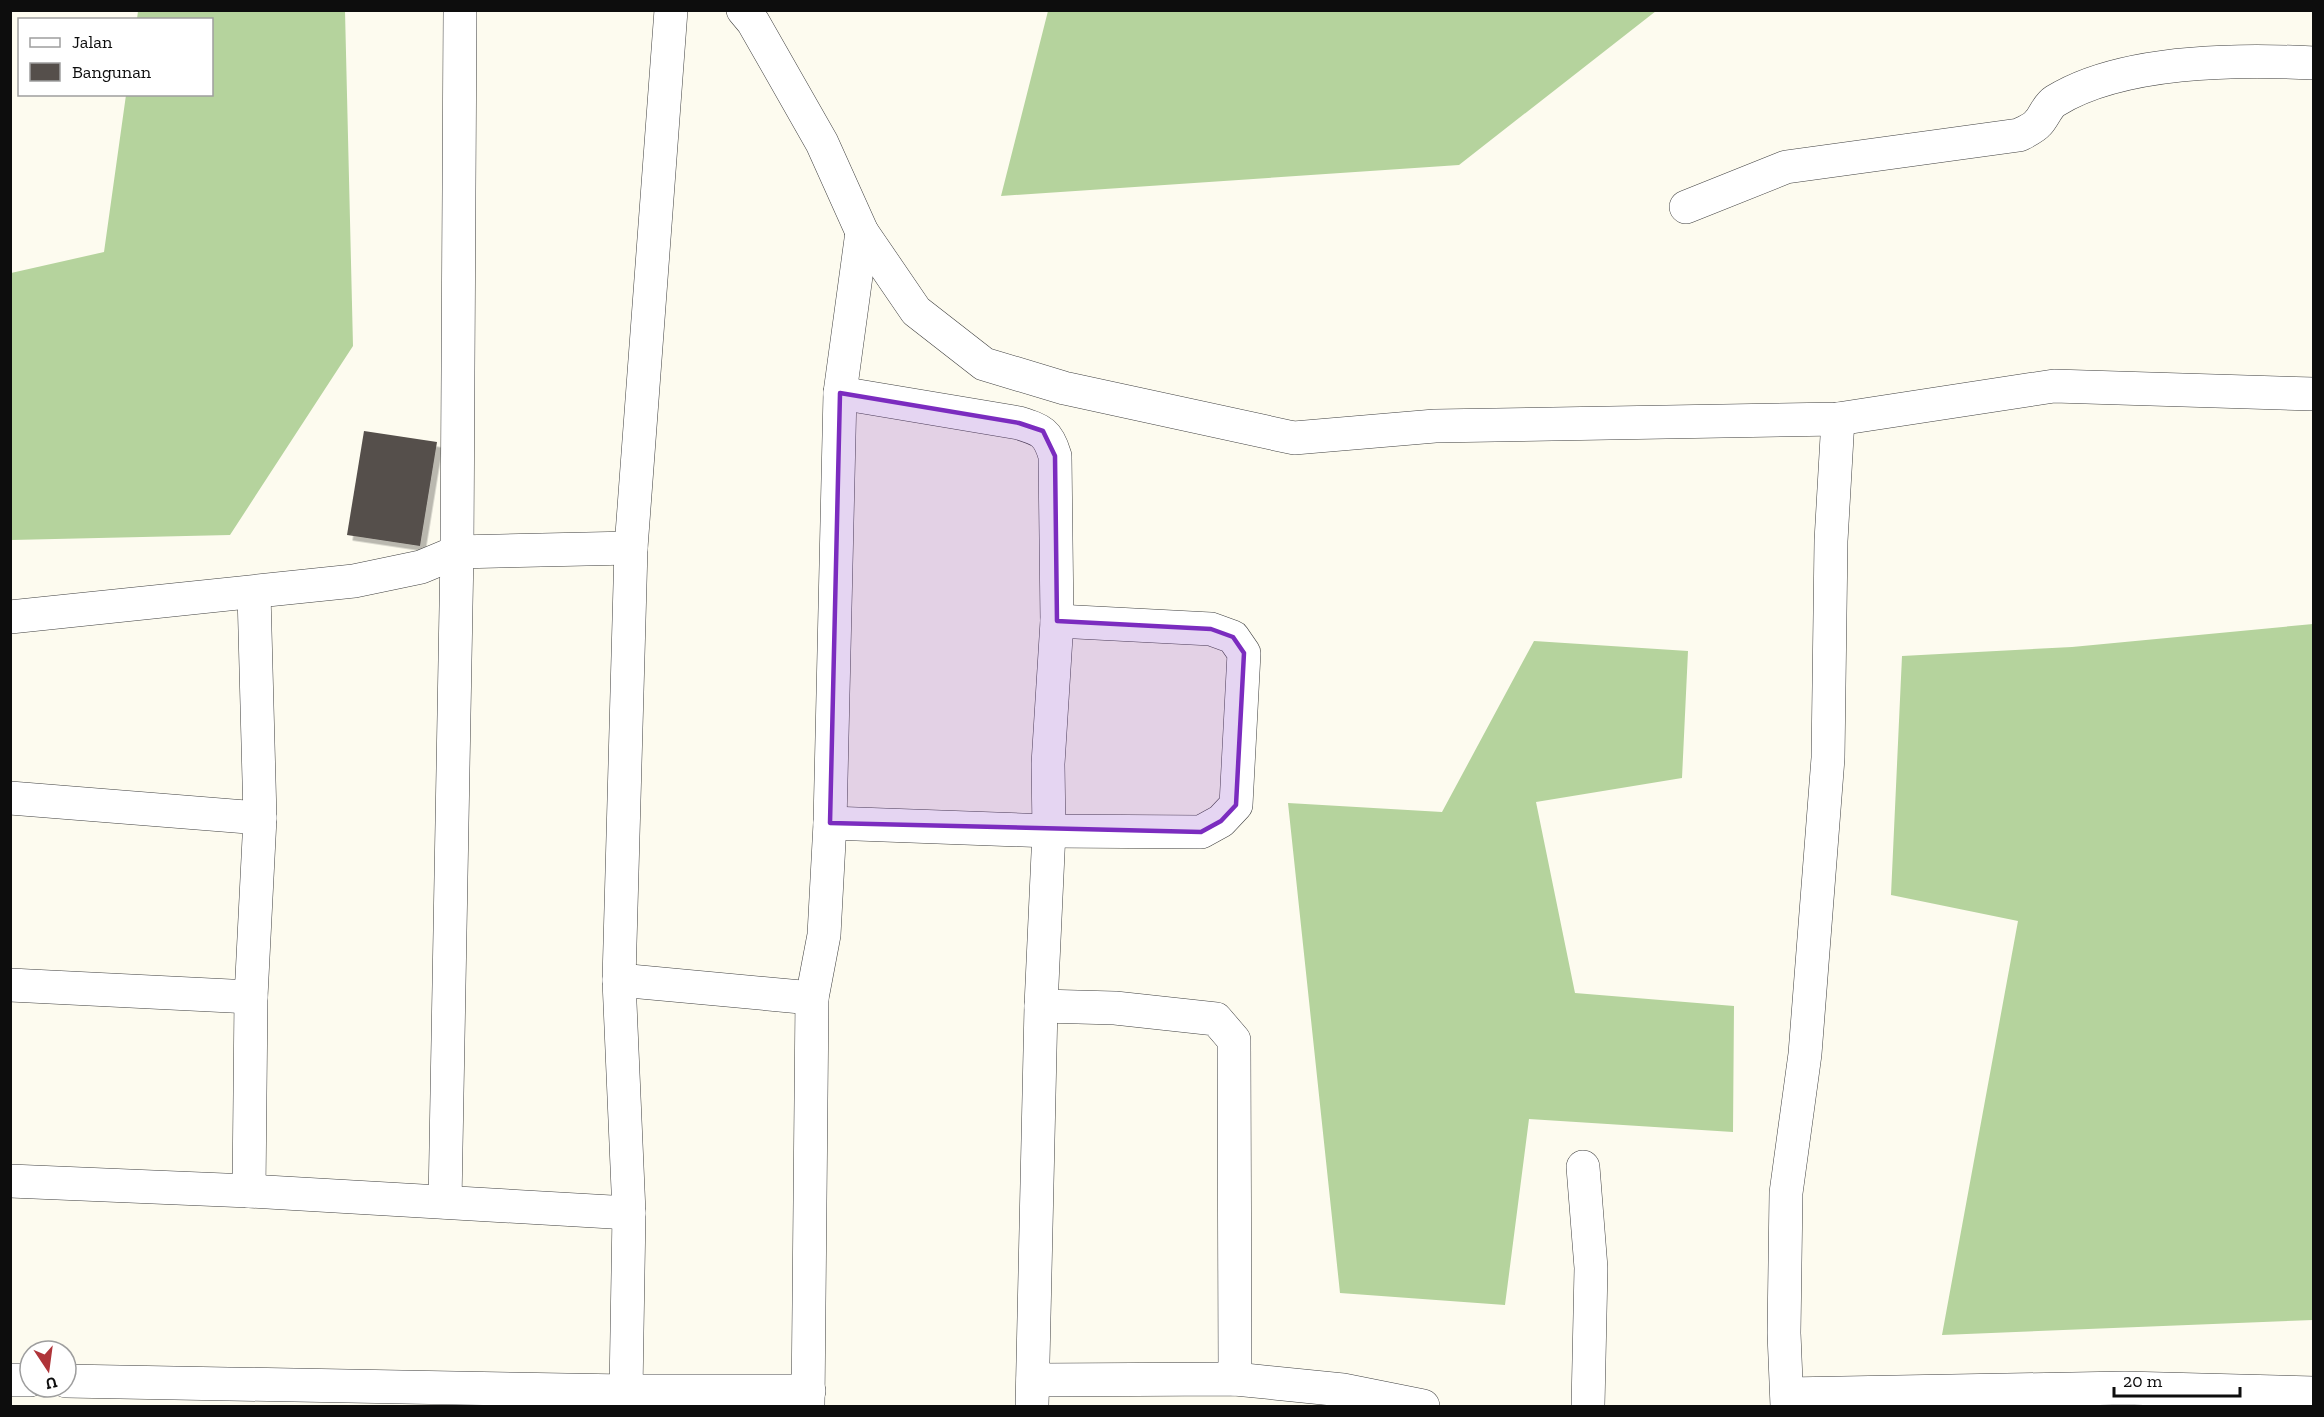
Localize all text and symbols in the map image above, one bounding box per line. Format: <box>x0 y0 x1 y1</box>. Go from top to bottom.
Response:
legend <box>18 18 213 96</box>
text: Jalan <box>72 31 113 53</box>
text: Bangunan <box>72 61 152 83</box>
north arrow <box>18 1339 78 1399</box>
scale bar <box>2114 1360 2240 1398</box>
text: 20 m <box>2123 1370 2163 1392</box>
text: U <box>43 1373 59 1394</box>

